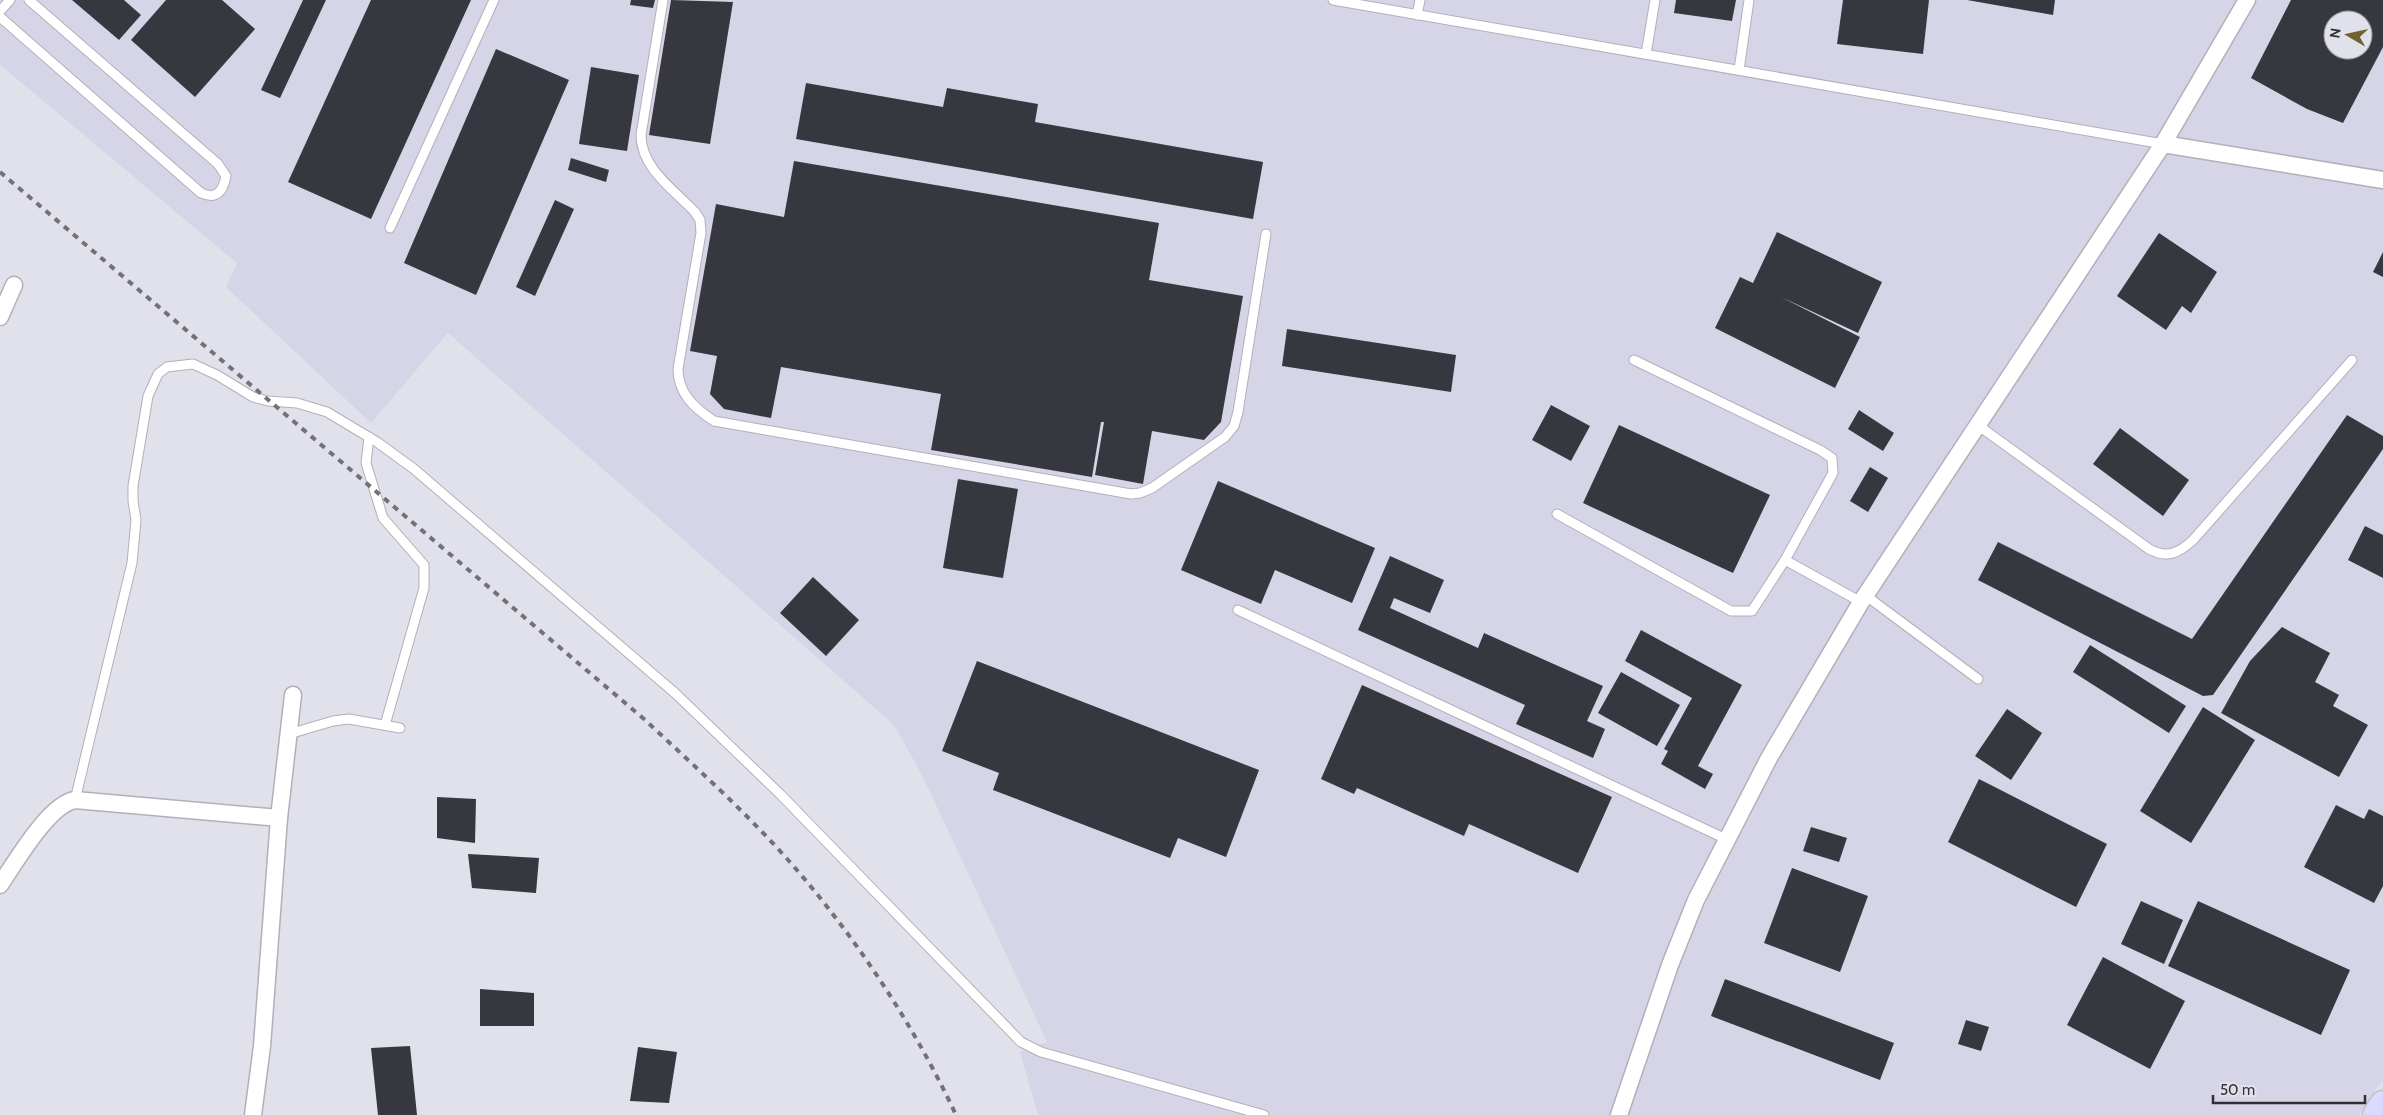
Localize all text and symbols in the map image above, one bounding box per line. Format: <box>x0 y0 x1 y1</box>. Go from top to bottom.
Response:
north arrow <box>2323 10 2373 60</box>
text: N <box>2325 27 2345 39</box>
scale bar <box>2213 1072 2366 1104</box>
text: 50 m <box>2220 1081 2255 1099</box>

